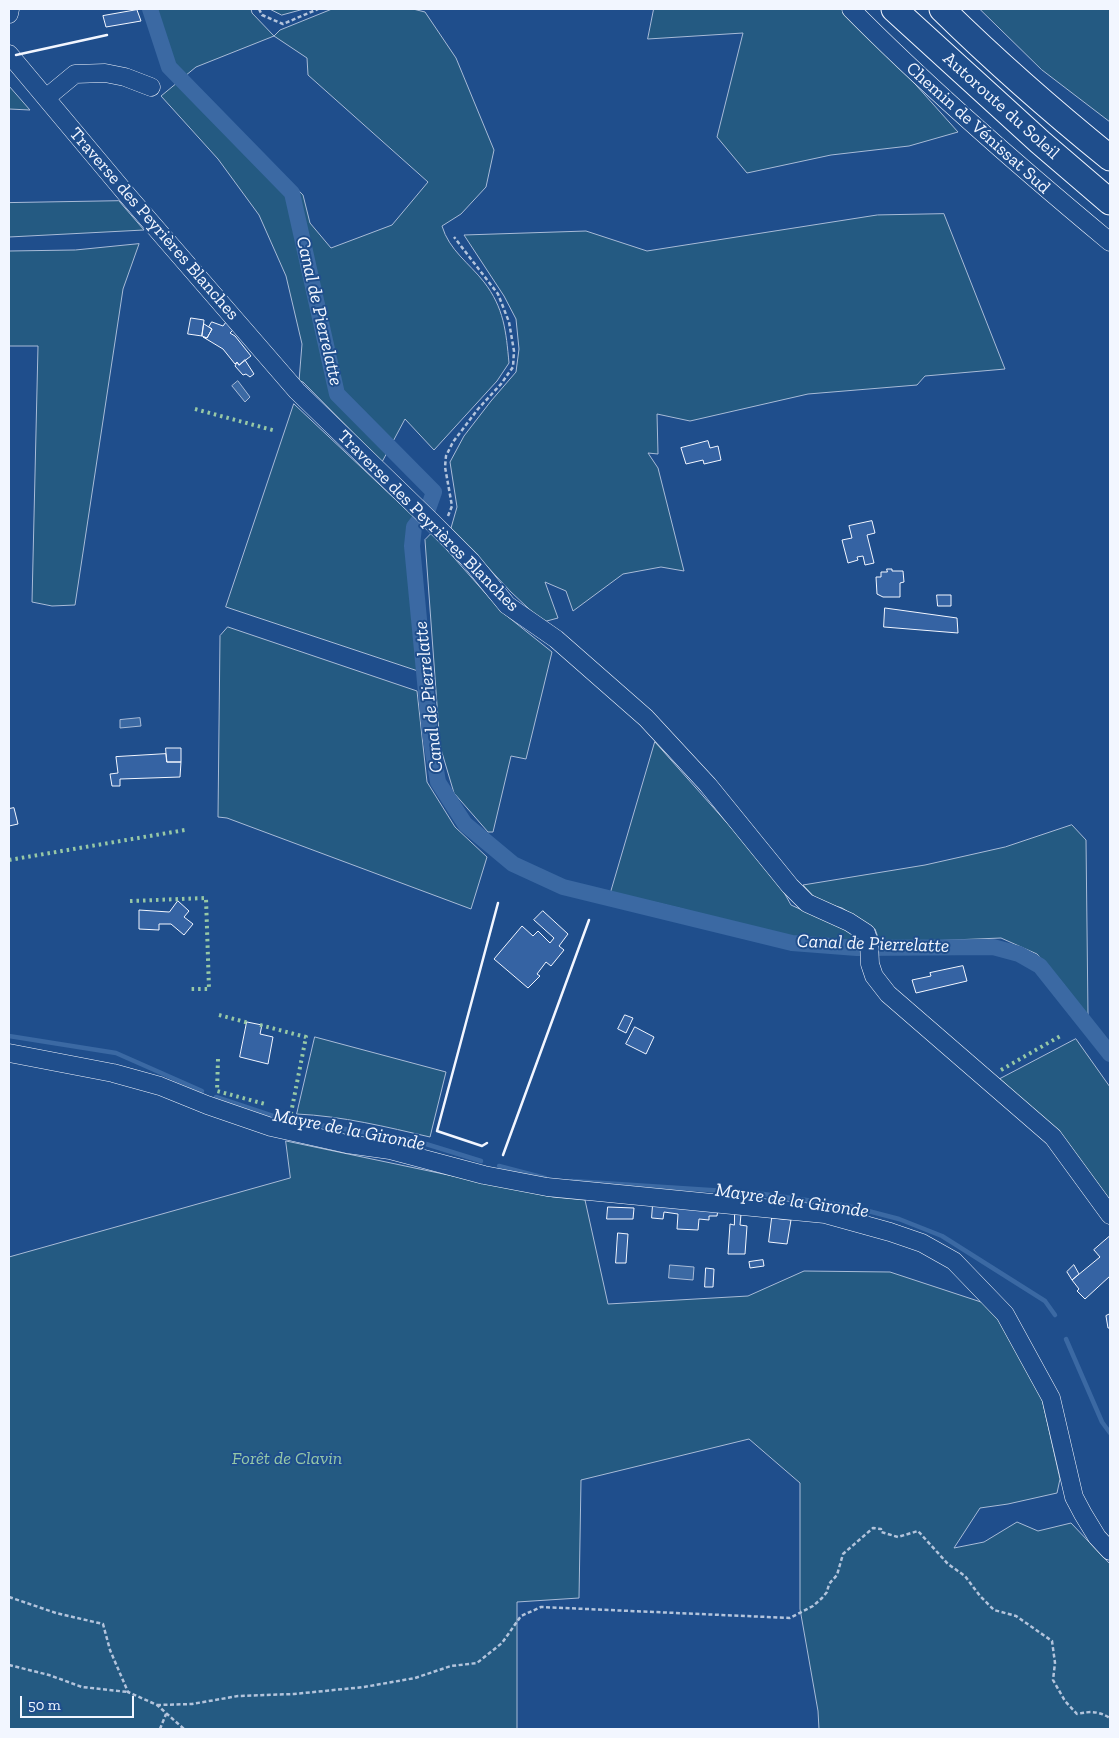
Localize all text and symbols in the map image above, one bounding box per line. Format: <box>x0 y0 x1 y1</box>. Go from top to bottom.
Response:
street label: Autoroute du Soleil <box>938 48 1064 164</box>
street label: Chemin de Vénissat Sud <box>901 58 1055 198</box>
street label: Traverse des Peyrières Blanches <box>64 123 244 325</box>
water label: Canal de Pierrelatte <box>291 234 347 388</box>
street label: Traverse des Peyrières Blanches <box>333 426 523 616</box>
water label: Canal de Pierrelatte <box>410 620 448 774</box>
water label: Canal de Pierrelatte <box>796 930 950 958</box>
water label: Mayre de la Gironde <box>271 1104 427 1156</box>
water label: Mayre de la Gironde <box>714 1179 870 1223</box>
park label: Forêt de Clavin <box>232 1448 342 1470</box>
scale bar <box>22 1686 136 1718</box>
text: 50 m <box>28 1696 61 1714</box>

